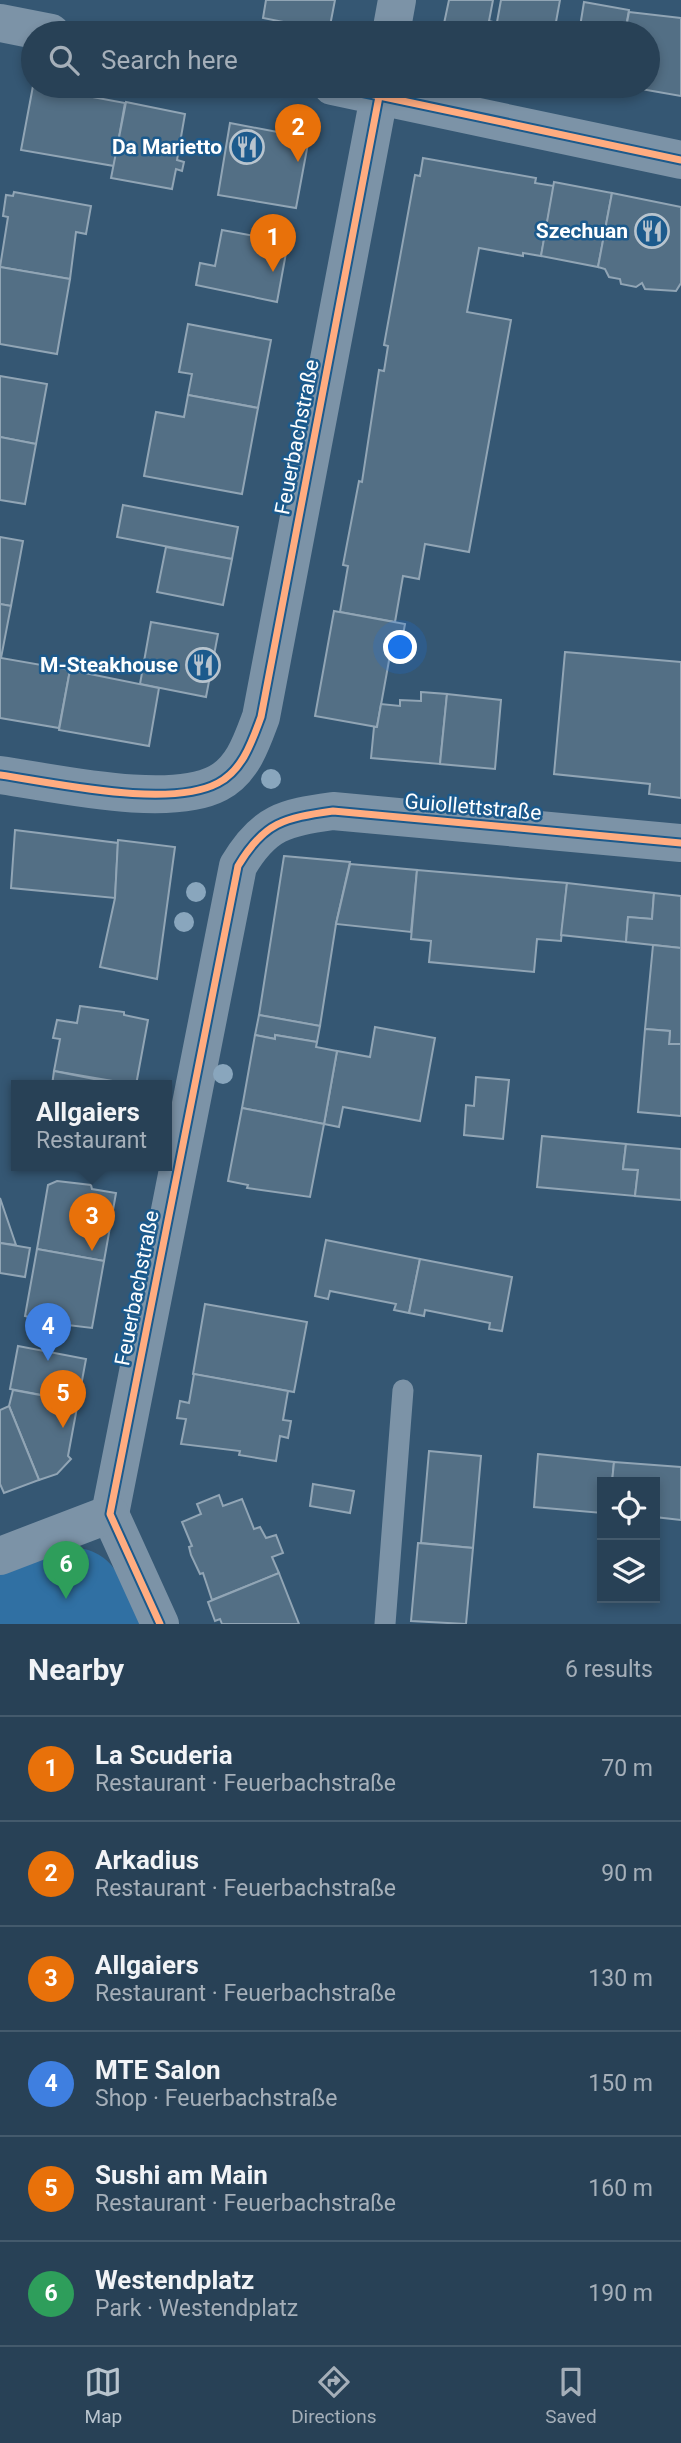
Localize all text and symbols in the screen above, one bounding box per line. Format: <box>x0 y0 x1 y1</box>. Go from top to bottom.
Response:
search box <box>21 21 660 98</box>
icon: search <box>45 41 83 79</box>
text: Search here <box>101 45 238 75</box>
pin: 2 <box>275 104 321 162</box>
restaurant icon: Da Marietto <box>228 128 266 166</box>
place label: Da Marietto <box>112 135 222 159</box>
restaurant icon: Szechuan <box>633 212 671 250</box>
pin: 1 <box>250 214 296 272</box>
place label: Szechuan <box>536 219 628 243</box>
street label: Feuerbachstraße <box>270 357 324 517</box>
your location <box>383 630 417 664</box>
restaurant icon: M-Steakhouse <box>184 646 222 684</box>
place label: M-Steakhouse <box>40 653 178 677</box>
street label: Guiollettstraße <box>403 789 543 825</box>
popup <box>11 1080 172 1171</box>
text: Allgaiers <box>36 1097 140 1127</box>
text: Restaurant <box>36 1127 147 1154</box>
pin: 3 <box>69 1193 115 1251</box>
street label: Feuerbachstraße <box>110 1208 164 1368</box>
pin: 4 <box>25 1303 71 1361</box>
pin: 5 <box>40 1370 86 1428</box>
map controls <box>597 1477 660 1603</box>
button: locate <box>597 1477 660 1540</box>
button: layers <box>597 1540 660 1603</box>
pin: 6 <box>43 1541 89 1599</box>
text: Nearby <box>28 1652 124 1687</box>
text: 6 results <box>565 1656 653 1683</box>
text: La Scuderia <box>95 1740 233 1770</box>
text: 1 <box>44 1755 58 1782</box>
text: 70 m <box>601 1755 653 1782</box>
text: Restaurant · Feuerbachstraße <box>95 1770 396 1797</box>
text: Arkadius <box>95 1845 199 1875</box>
text: 2 <box>44 1860 58 1887</box>
text: 90 m <box>601 1860 653 1887</box>
text: Restaurant · Feuerbachstraße <box>95 1875 396 1902</box>
text: Allgaiers <box>95 1950 199 1980</box>
text: 3 <box>44 1965 58 1992</box>
text: 130 m <box>588 1965 653 1992</box>
text: Restaurant · Feuerbachstraße <box>95 1980 396 2007</box>
text: MTE Salon <box>95 2055 221 2085</box>
text: 4 <box>44 2070 58 2097</box>
text: 150 m <box>588 2070 653 2097</box>
text: Shop · Feuerbachstraße <box>95 2085 337 2112</box>
text: Sushi am Main <box>95 2160 268 2190</box>
text: 5 <box>44 2175 58 2202</box>
text: 160 m <box>588 2175 653 2202</box>
text: Restaurant · Feuerbachstraße <box>95 2190 396 2217</box>
text: Westendplatz <box>95 2265 254 2295</box>
text: 6 <box>44 2280 58 2307</box>
text: 190 m <box>588 2280 653 2307</box>
text: Park · Westendplatz <box>95 2295 298 2322</box>
tab: Map <box>84 2363 122 2428</box>
tab: Directions <box>291 2363 376 2428</box>
tab: Saved <box>545 2363 597 2428</box>

